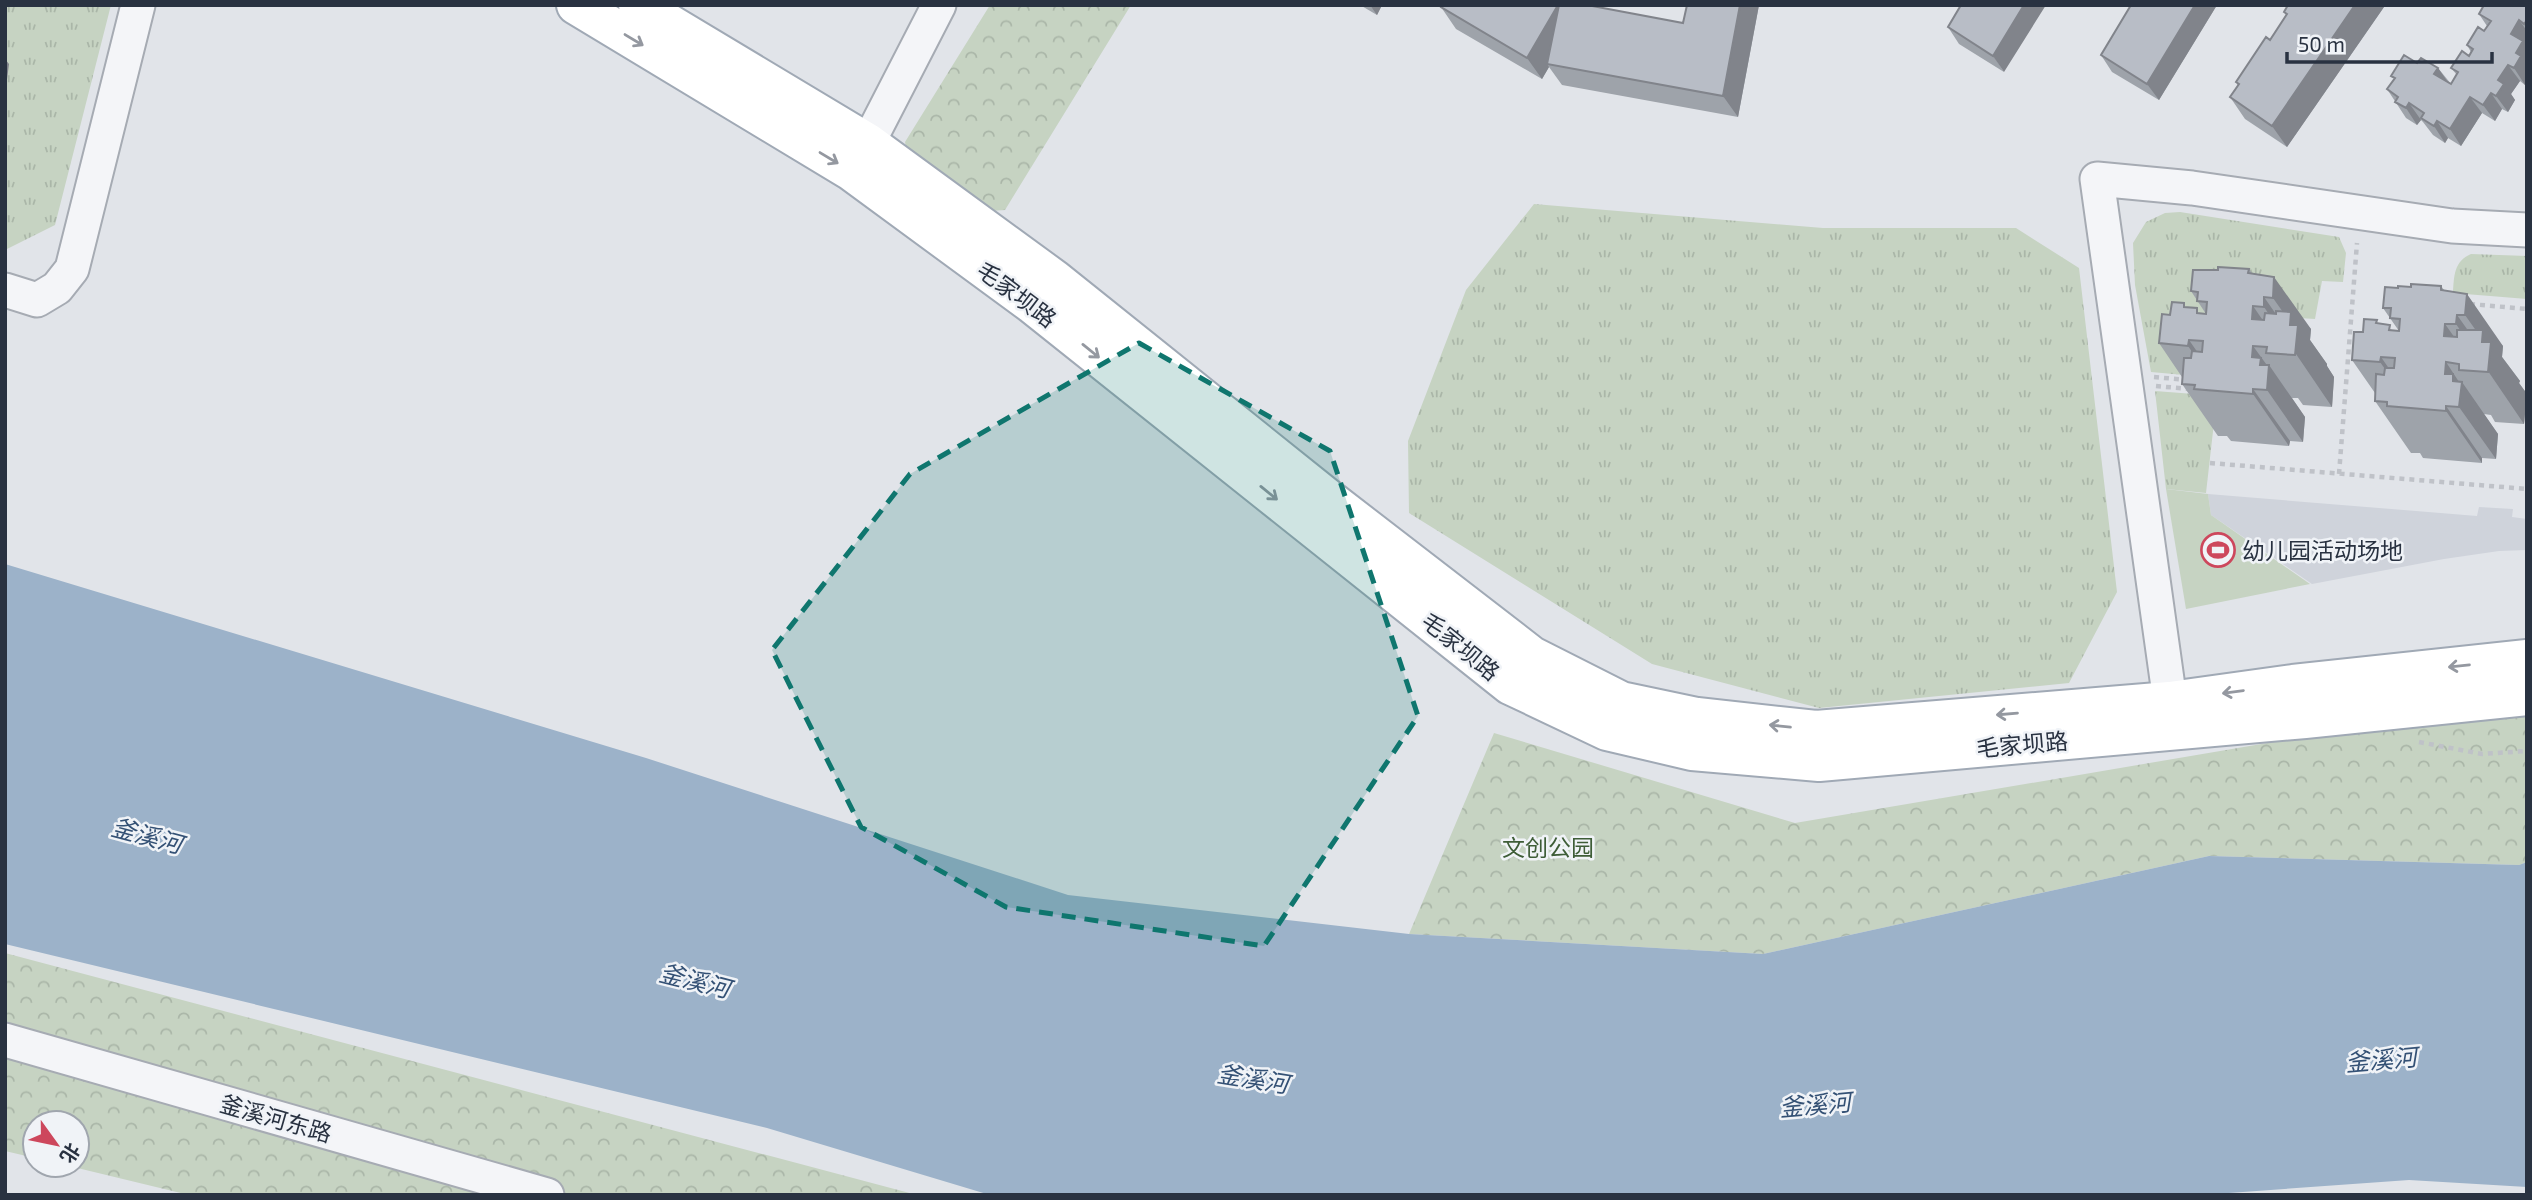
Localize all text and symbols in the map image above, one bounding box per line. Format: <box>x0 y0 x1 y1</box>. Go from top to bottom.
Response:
scale bar <box>2287 21 2492 65</box>
text: 50 m <box>2298 31 2345 56</box>
one-way arrow <box>624 33 644 47</box>
one-way arrow <box>818 151 838 165</box>
street label: 毛家坝路 <box>972 255 1062 333</box>
one-way arrow <box>1081 343 1099 359</box>
one-way arrow <box>1259 485 1277 500</box>
sports icon: 幼儿园活动场地 <box>2199 531 2237 569</box>
place label: 幼儿园活动场地 <box>2242 536 2403 564</box>
street label: 毛家坝路 <box>1416 606 1506 686</box>
one-way arrow <box>2448 660 2471 673</box>
one-way arrow <box>2222 686 2245 699</box>
one-way arrow <box>1996 708 2018 721</box>
one-way arrow <box>1769 719 1792 732</box>
street label: 毛家坝路 <box>1975 726 2069 762</box>
water label: 釜溪河 <box>108 812 189 859</box>
park label: 文创公园 <box>1502 833 1594 861</box>
water label: 釜溪河 <box>657 957 737 1004</box>
water label: 釜溪河 <box>2344 1041 2422 1077</box>
water label: 釜溪河 <box>1215 1058 1295 1099</box>
water label: 釜溪河 <box>1778 1086 1856 1122</box>
street label: 釜溪河东路 <box>217 1089 335 1147</box>
north arrow <box>21 1109 91 1179</box>
text: 北 <box>56 1139 85 1168</box>

